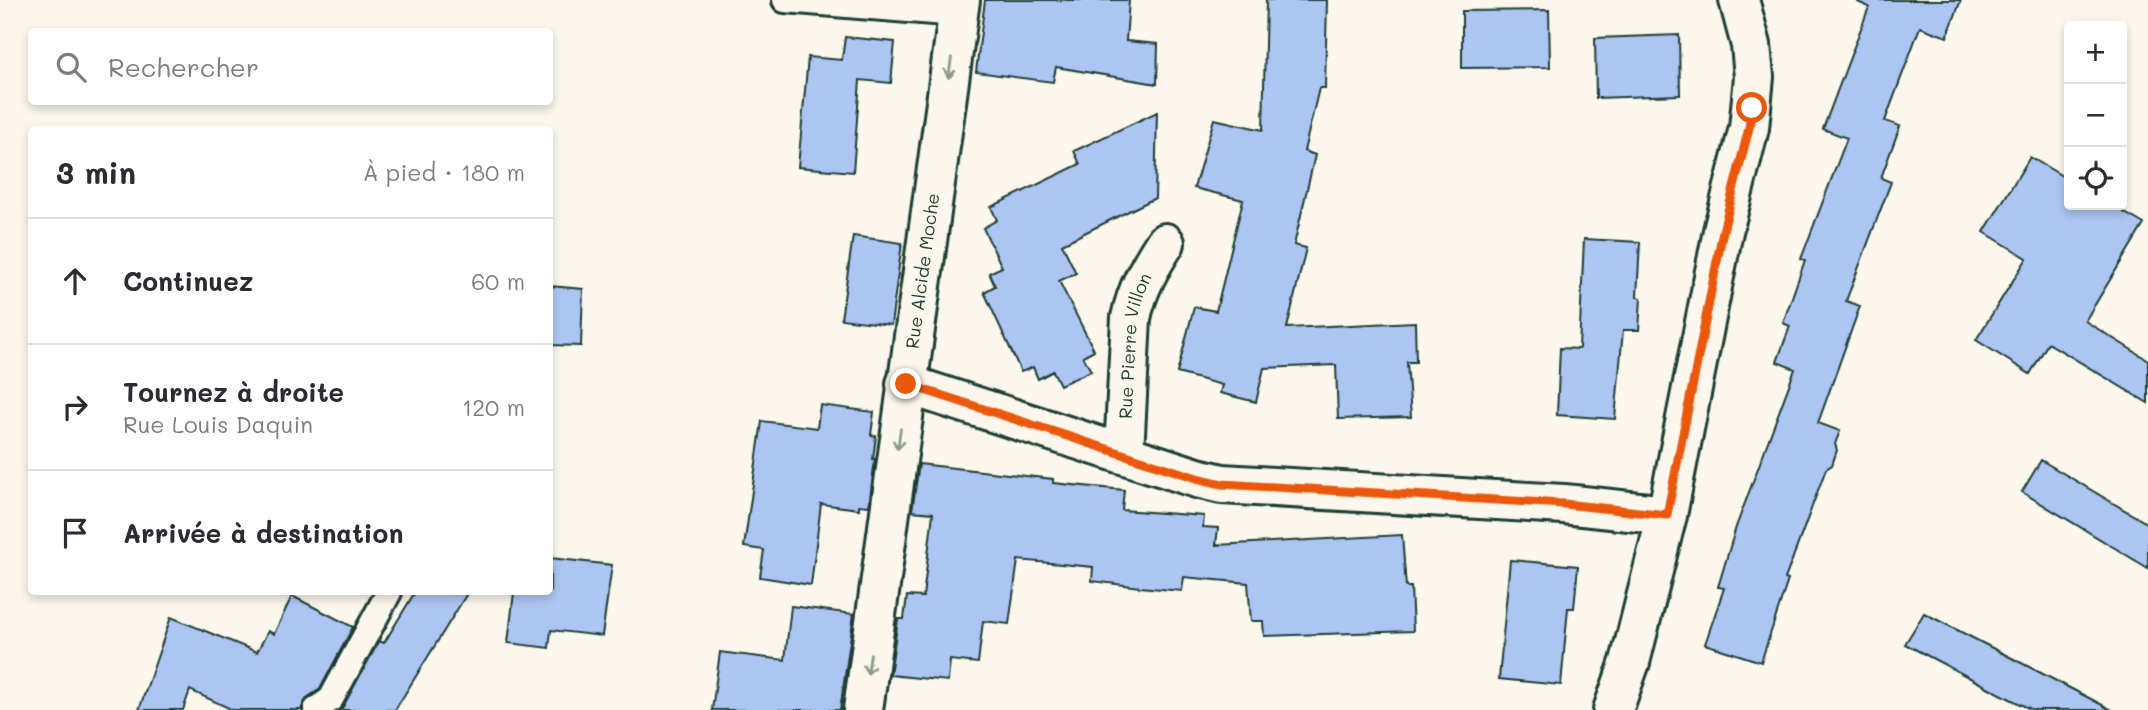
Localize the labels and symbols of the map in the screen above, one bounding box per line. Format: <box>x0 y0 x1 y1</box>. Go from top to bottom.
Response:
one-way arrow <box>944 56 957 79</box>
route start <box>1736 92 1767 123</box>
street label: Rue Alcide Moche <box>899 192 944 350</box>
street label: Rue Pierre Villon <box>1113 268 1157 420</box>
route end <box>890 368 921 399</box>
one-way arrow <box>892 427 905 449</box>
one-way arrow <box>862 652 875 675</box>

